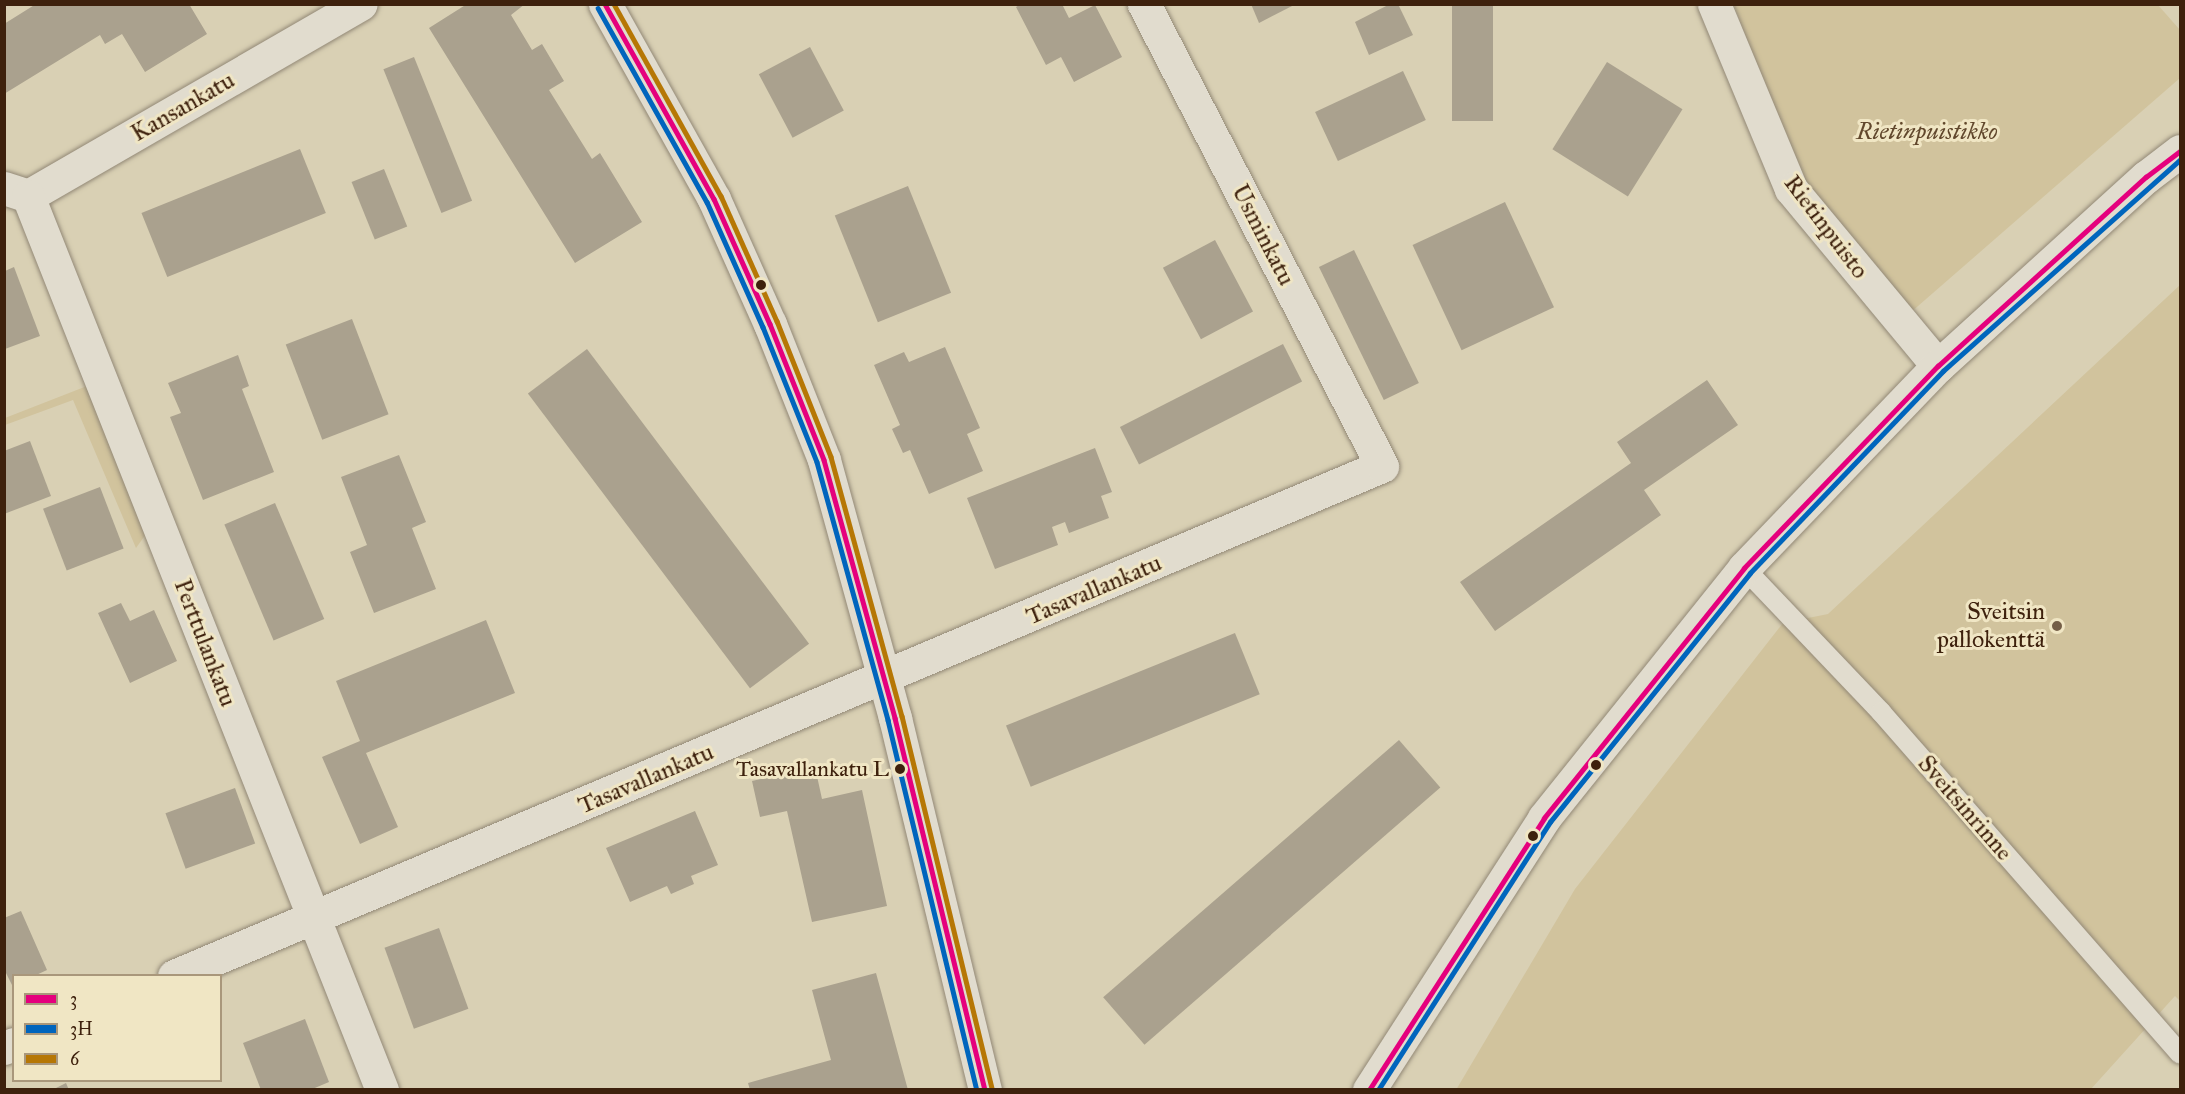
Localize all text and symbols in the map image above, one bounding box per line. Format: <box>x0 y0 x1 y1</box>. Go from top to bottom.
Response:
street label: Kansankatu <box>126 66 240 148</box>
park label: Rietinpuistikko <box>1856 118 1998 146</box>
street label: Rietinpuisto <box>1778 169 1874 285</box>
street label: Usminkatu <box>1225 180 1301 290</box>
unlabelled marker <box>755 279 767 291</box>
street label: Tasavallankatu <box>1022 549 1166 631</box>
street label: Perttulankatu <box>168 575 242 711</box>
place label: Sveitsin pallokenttä <box>1937 598 2045 654</box>
marker: Sveitsin pallokenttä <box>2050 619 2064 633</box>
street label: Tasavallankatu <box>574 738 718 820</box>
street label: Sveitsinrinne <box>1912 750 2018 866</box>
place label: Tasavallankatu L <box>736 756 889 782</box>
unlabelled marker <box>1590 759 1602 771</box>
marker: Tasavallankatu L <box>894 763 906 775</box>
unlabelled marker <box>1527 830 1539 842</box>
legend <box>12 974 222 1082</box>
text: 3 <box>70 988 77 1010</box>
text: 3H <box>70 1018 93 1040</box>
text: 6 <box>70 1048 79 1070</box>

